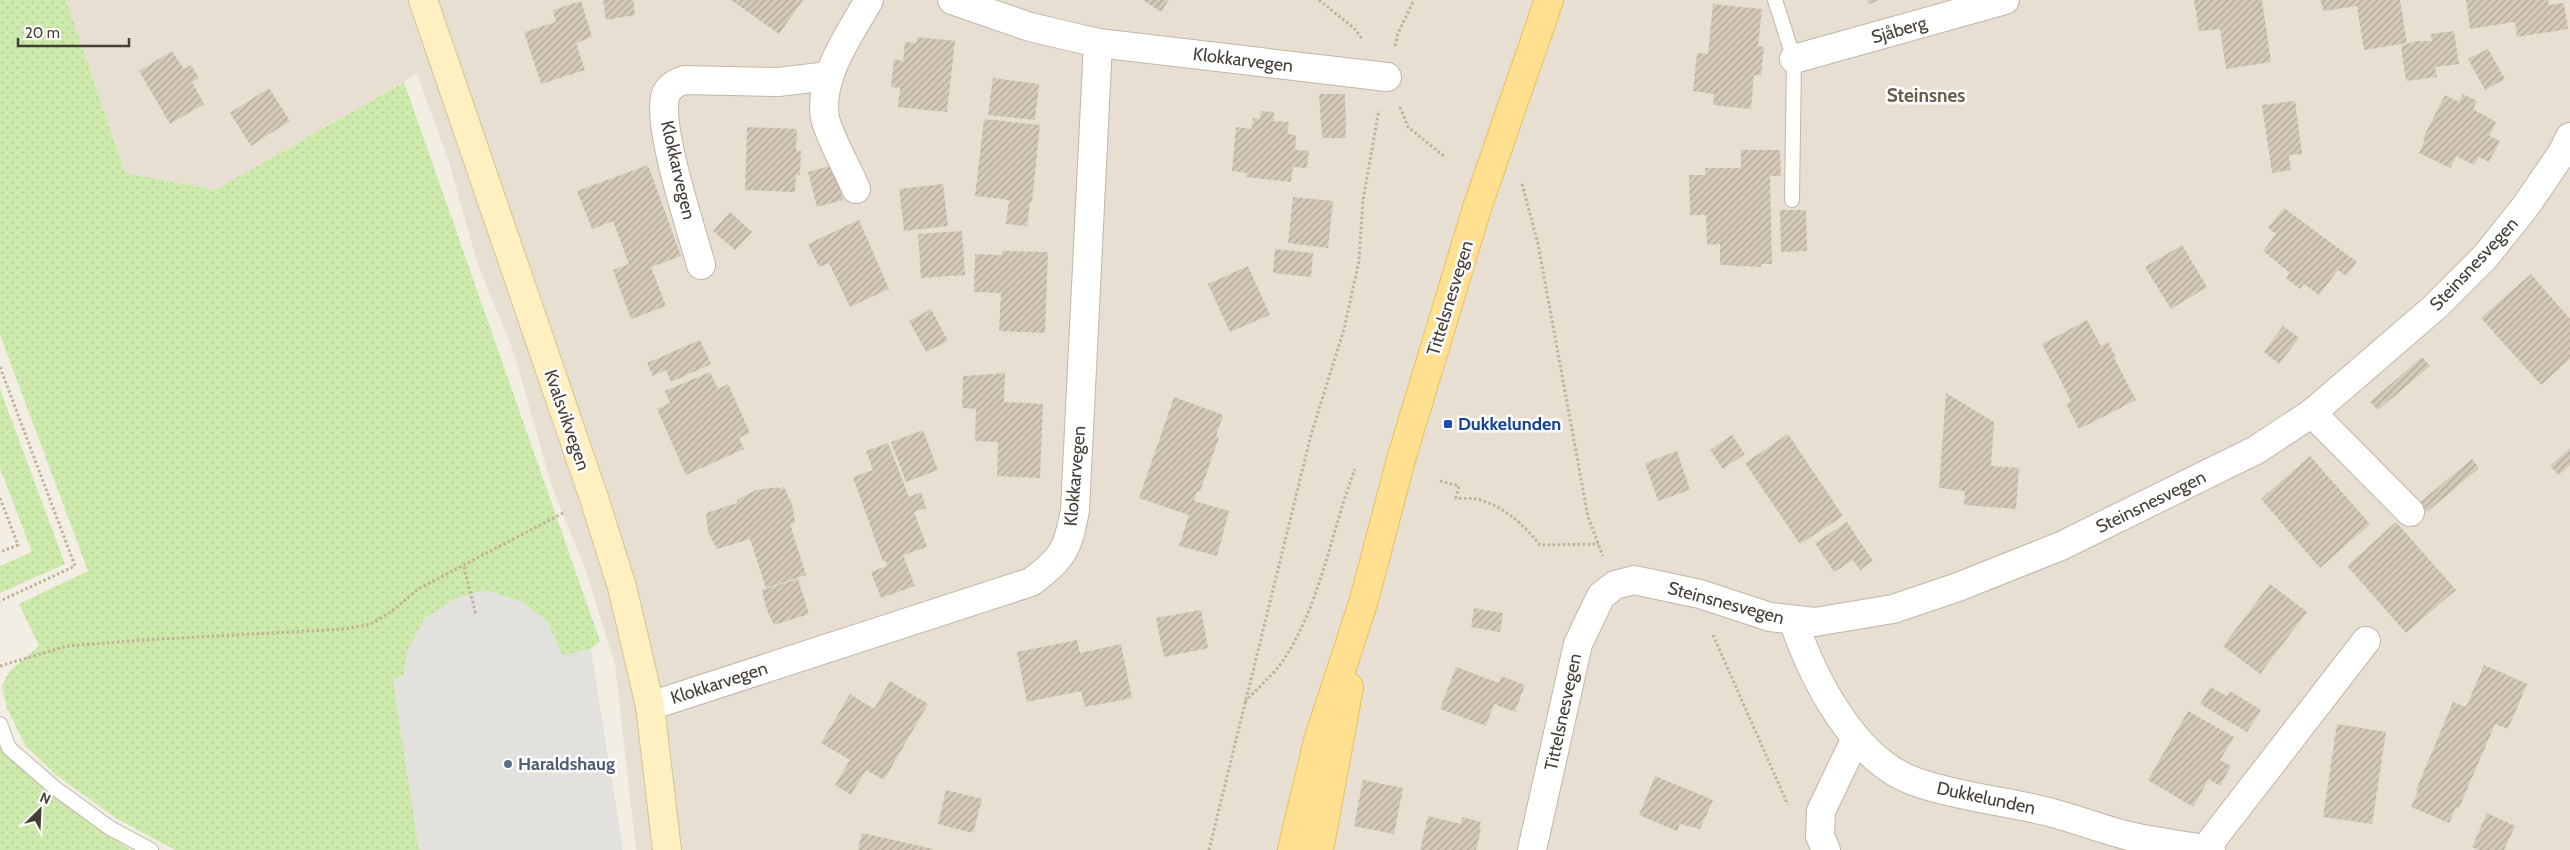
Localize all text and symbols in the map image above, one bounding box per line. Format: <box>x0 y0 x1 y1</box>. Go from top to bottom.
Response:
street label: Sjåberg <box>1869 11 1930 48</box>
scale bar <box>18 15 129 47</box>
text: 20 m <box>25 24 60 42</box>
street label: Klokkarvegen <box>1192 43 1294 77</box>
district label: Steinsnes <box>1887 84 1965 107</box>
street label: Klokkarvegen <box>656 118 700 222</box>
street label: Steinsnesvegen <box>2425 213 2523 315</box>
street label: Tittelsnesvegen <box>1422 238 1478 358</box>
street label: Kvalsvikvegen <box>539 367 595 473</box>
place label: Dukkelunden <box>1458 413 1561 435</box>
marker: Dukkelunden <box>1442 418 1454 430</box>
street label: Klokkarvegen <box>1060 425 1090 527</box>
street label: Steinsnesvegen <box>2092 466 2210 538</box>
street label: Steinsnesvegen <box>1665 577 1787 629</box>
street label: Tittelsnesvegen <box>1540 651 1586 773</box>
street label: Klokkarvegen <box>668 657 770 709</box>
place label: Haraldshaug <box>518 753 615 775</box>
marker: Haraldshaug <box>502 758 514 770</box>
street label: Dukkelunden <box>1935 777 2037 819</box>
north arrow <box>15 785 65 835</box>
text: N <box>37 788 53 808</box>

